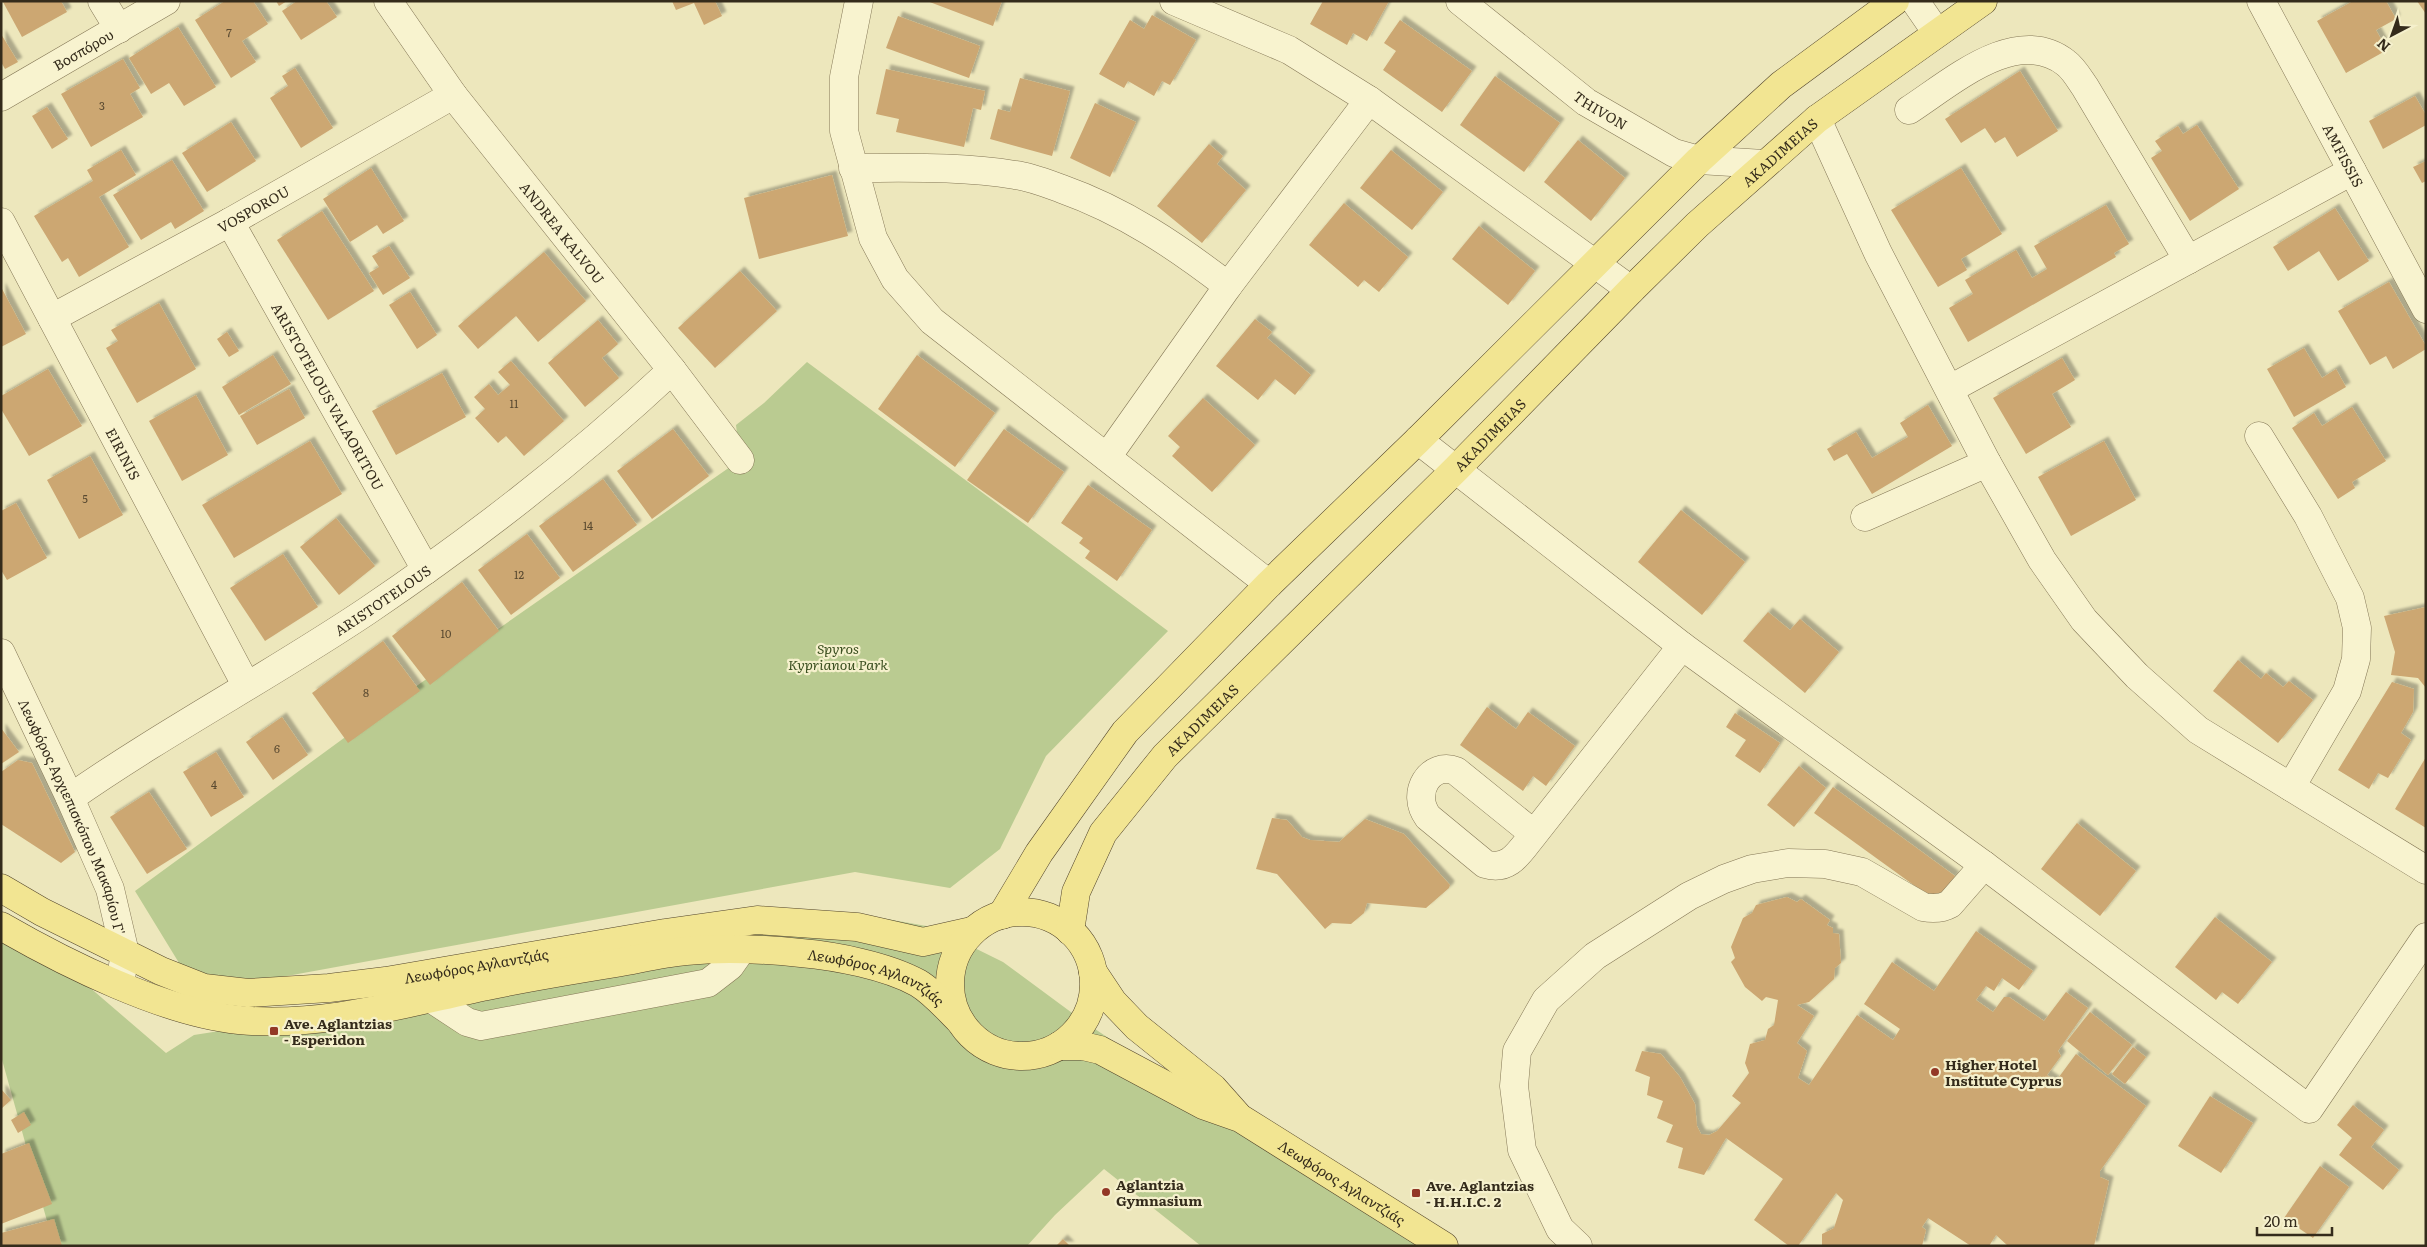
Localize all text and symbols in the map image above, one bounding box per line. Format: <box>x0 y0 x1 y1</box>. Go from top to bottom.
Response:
north arrow <box>2367 10 2417 60</box>
street label: Βοσπόρου <box>49 24 117 75</box>
house number: 7 <box>226 24 232 40</box>
text: N <box>2372 34 2394 57</box>
street label: THIVON <box>1569 86 1631 134</box>
house number: 3 <box>99 97 105 113</box>
street label: AKADIMEIAS <box>1737 113 1822 191</box>
street label: AMFISSIS <box>2318 120 2369 191</box>
street label: ANDREA KALVOU <box>516 177 609 288</box>
street label: VOSPOROU <box>214 180 293 237</box>
street label: ARISTOTELOUS VALAORITOU <box>267 299 389 494</box>
street label: AKADIMEIAS <box>1449 394 1530 476</box>
house number: 11 <box>510 395 519 411</box>
street label: EIRINIS <box>102 424 146 483</box>
house number: 5 <box>82 490 88 506</box>
house number: 14 <box>583 517 593 533</box>
street label: ARISTOTELOUS <box>330 560 435 640</box>
house number: 12 <box>514 566 524 582</box>
house number: 10 <box>441 625 451 641</box>
park label: Spyros Kyprianou Park <box>788 638 888 674</box>
street label: AKADIMEIAS <box>1161 679 1243 760</box>
house number: 8 <box>363 684 369 700</box>
street label: Λεωφόρος Αρχιεπισκόπου Μακαρίου Γ' <box>14 695 130 937</box>
house number: 6 <box>274 740 280 756</box>
house number: 4 <box>211 776 217 792</box>
street label: Λεωφόρος Αγλαντζιάς <box>403 943 550 988</box>
street label: Λεωφόρος Αγλαντζιάς <box>806 944 949 1010</box>
place label: Ave. Aglantzias - Esperidon <box>284 1013 392 1049</box>
marker: Ave. Aglantzias - Esperidon <box>268 1025 280 1037</box>
place label: Higher Hotel Institute Cyprus <box>1945 1054 2062 1090</box>
marker: Higher Hotel Institute Cyprus <box>1929 1066 1941 1078</box>
street label: Λεωφόρος Αγλαντζιάς <box>1275 1135 1409 1229</box>
place label: Aglantzia Gymnasium <box>1116 1174 1202 1210</box>
place label: Ave. Aglantzias - H.H.I.C. 2 <box>1426 1175 1534 1211</box>
marker: Aglantzia Gymnasium <box>1100 1186 1112 1198</box>
marker: Ave. Aglantzias - H.H.I.C. 2 <box>1410 1187 1422 1199</box>
scale bar <box>2257 1204 2332 1236</box>
text: 20 m <box>2264 1209 2298 1232</box>

